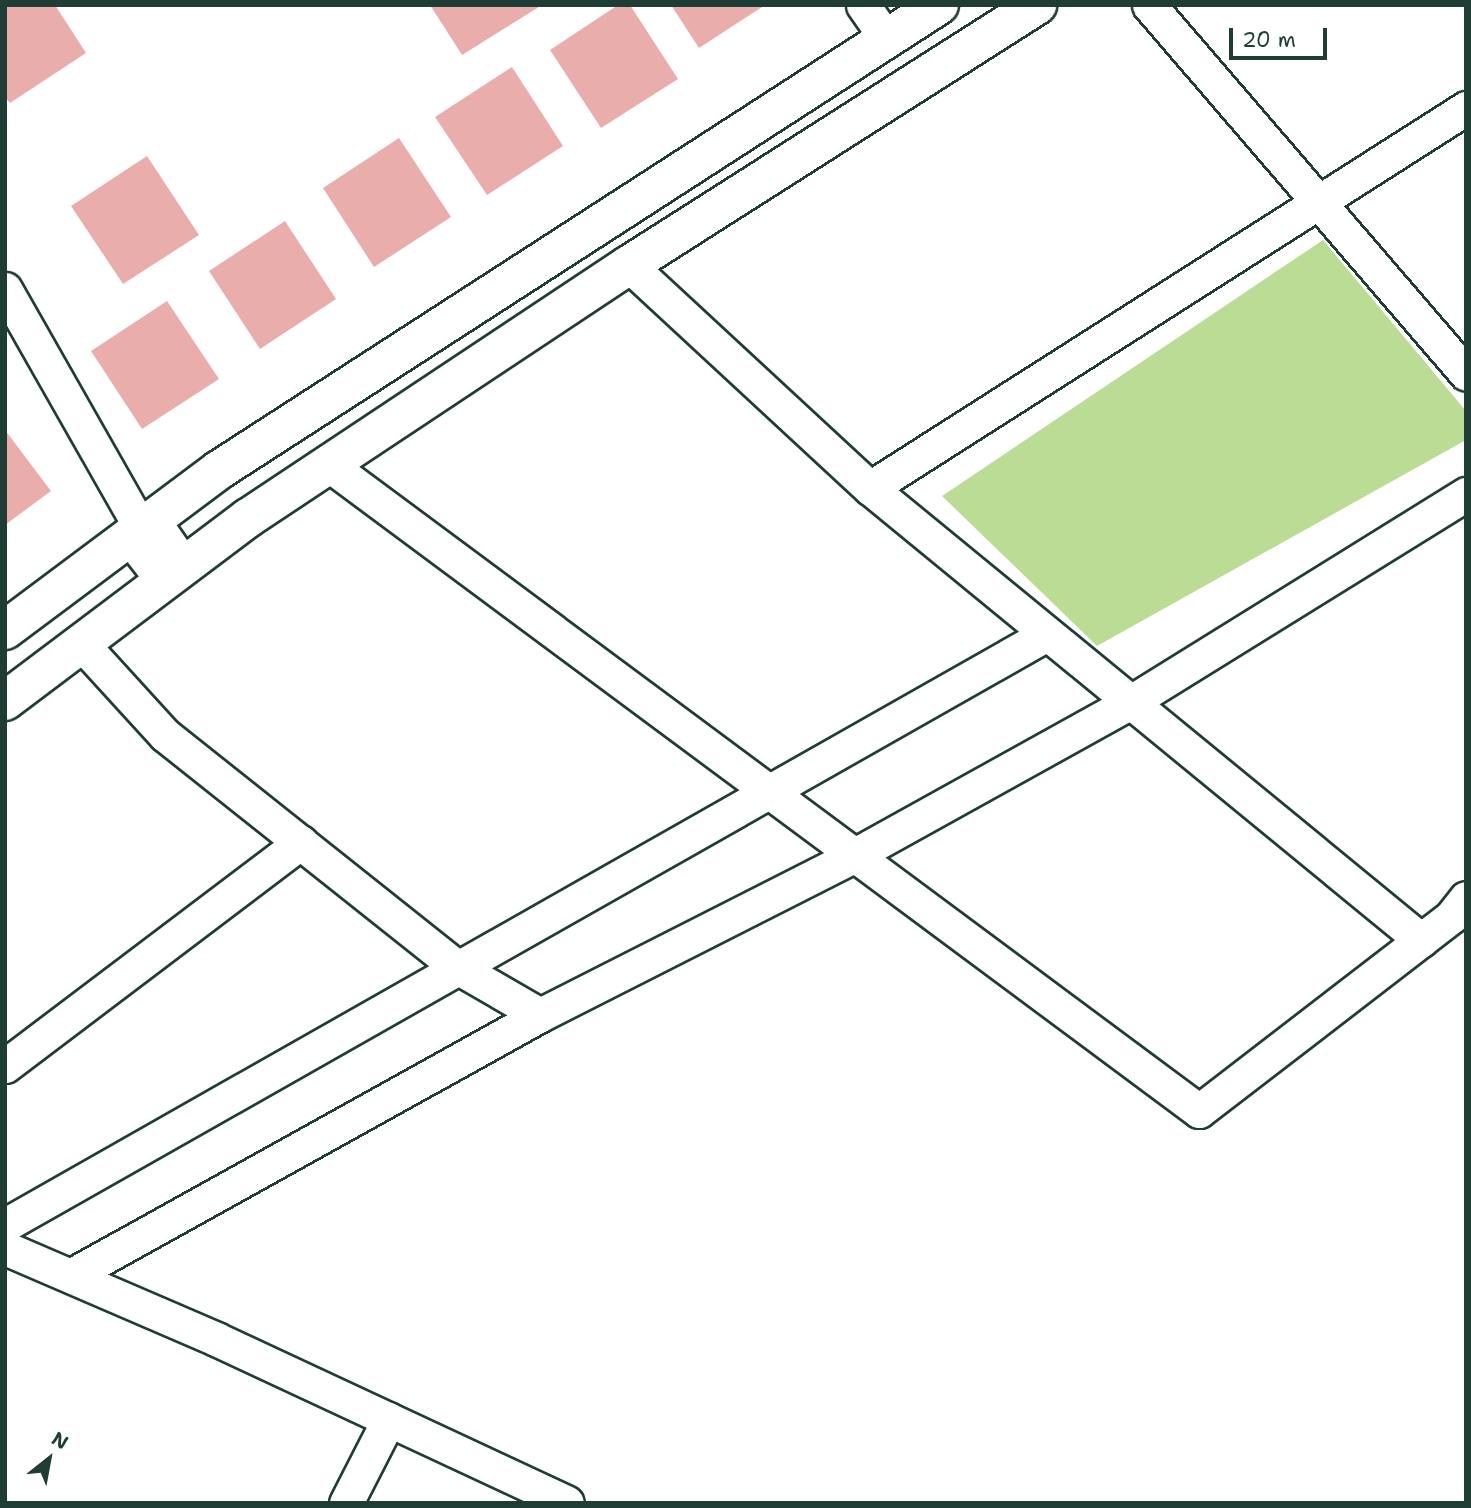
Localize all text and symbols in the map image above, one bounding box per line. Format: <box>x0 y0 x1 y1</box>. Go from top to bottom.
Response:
scale bar <box>1233 14 1331 58</box>
text: 20 m <box>1242 26 1296 54</box>
north arrow <box>14 1424 84 1494</box>
text: N <box>47 1426 73 1455</box>

